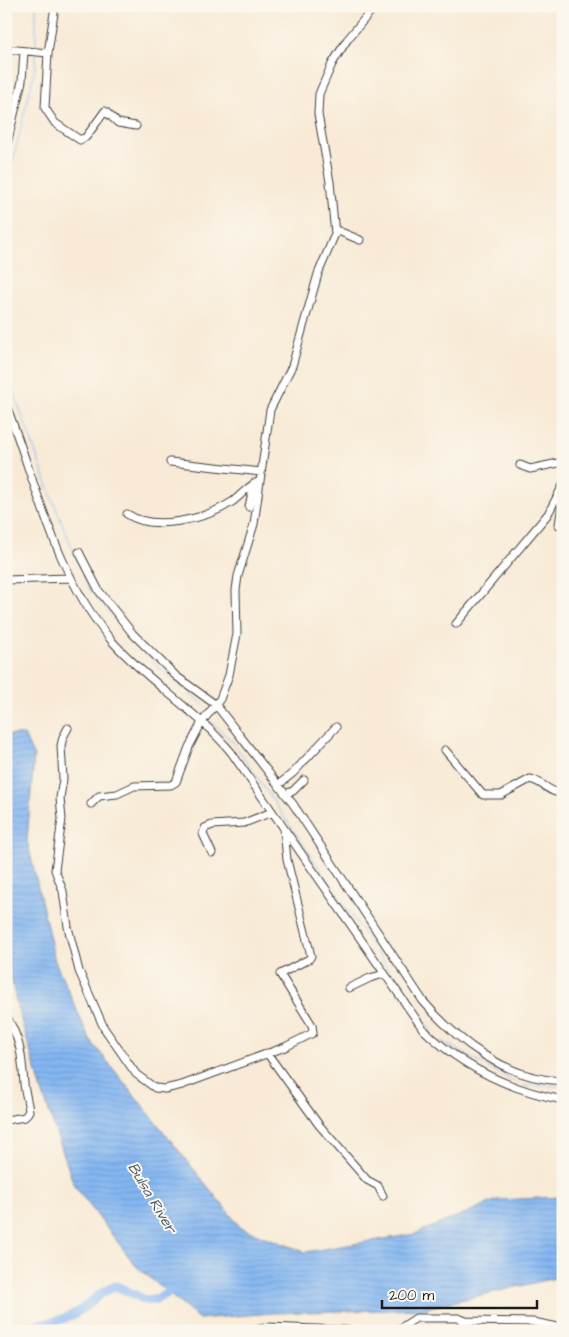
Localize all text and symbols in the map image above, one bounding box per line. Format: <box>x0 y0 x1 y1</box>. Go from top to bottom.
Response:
water label: Bulsa River <box>123 1159 182 1239</box>
scale bar <box>382 1277 536 1309</box>
text: 200 m <box>389 1285 435 1306</box>

